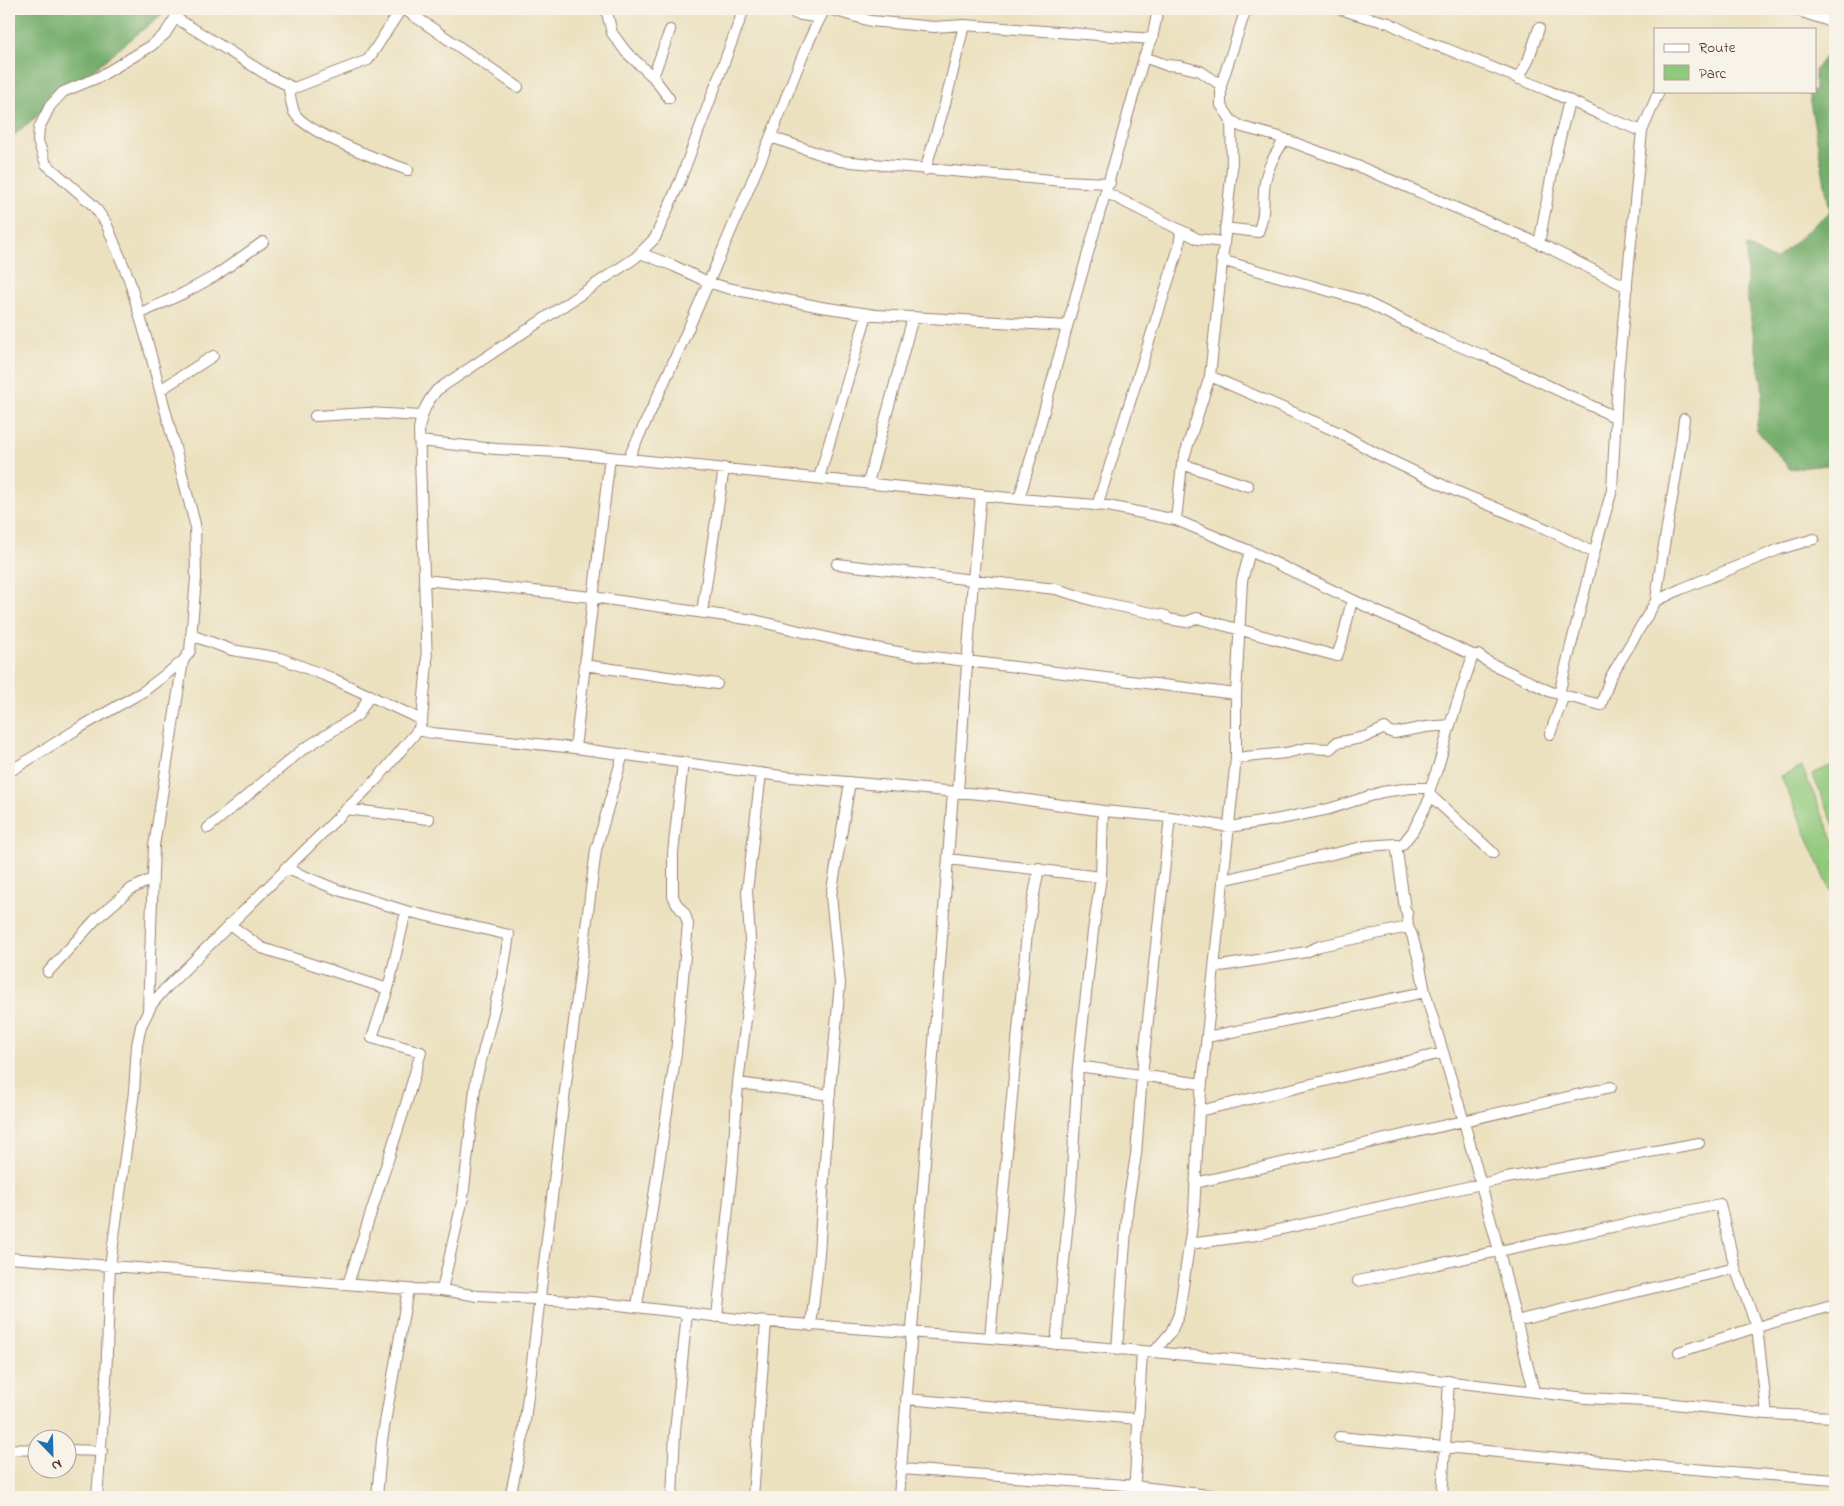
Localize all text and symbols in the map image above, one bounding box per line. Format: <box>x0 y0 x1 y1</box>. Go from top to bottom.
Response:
legend <box>1654 28 1816 92</box>
text: Route <box>1699 37 1736 59</box>
text: Parc <box>1699 63 1727 85</box>
north arrow <box>28 1428 78 1478</box>
text: N <box>48 1453 65 1476</box>

